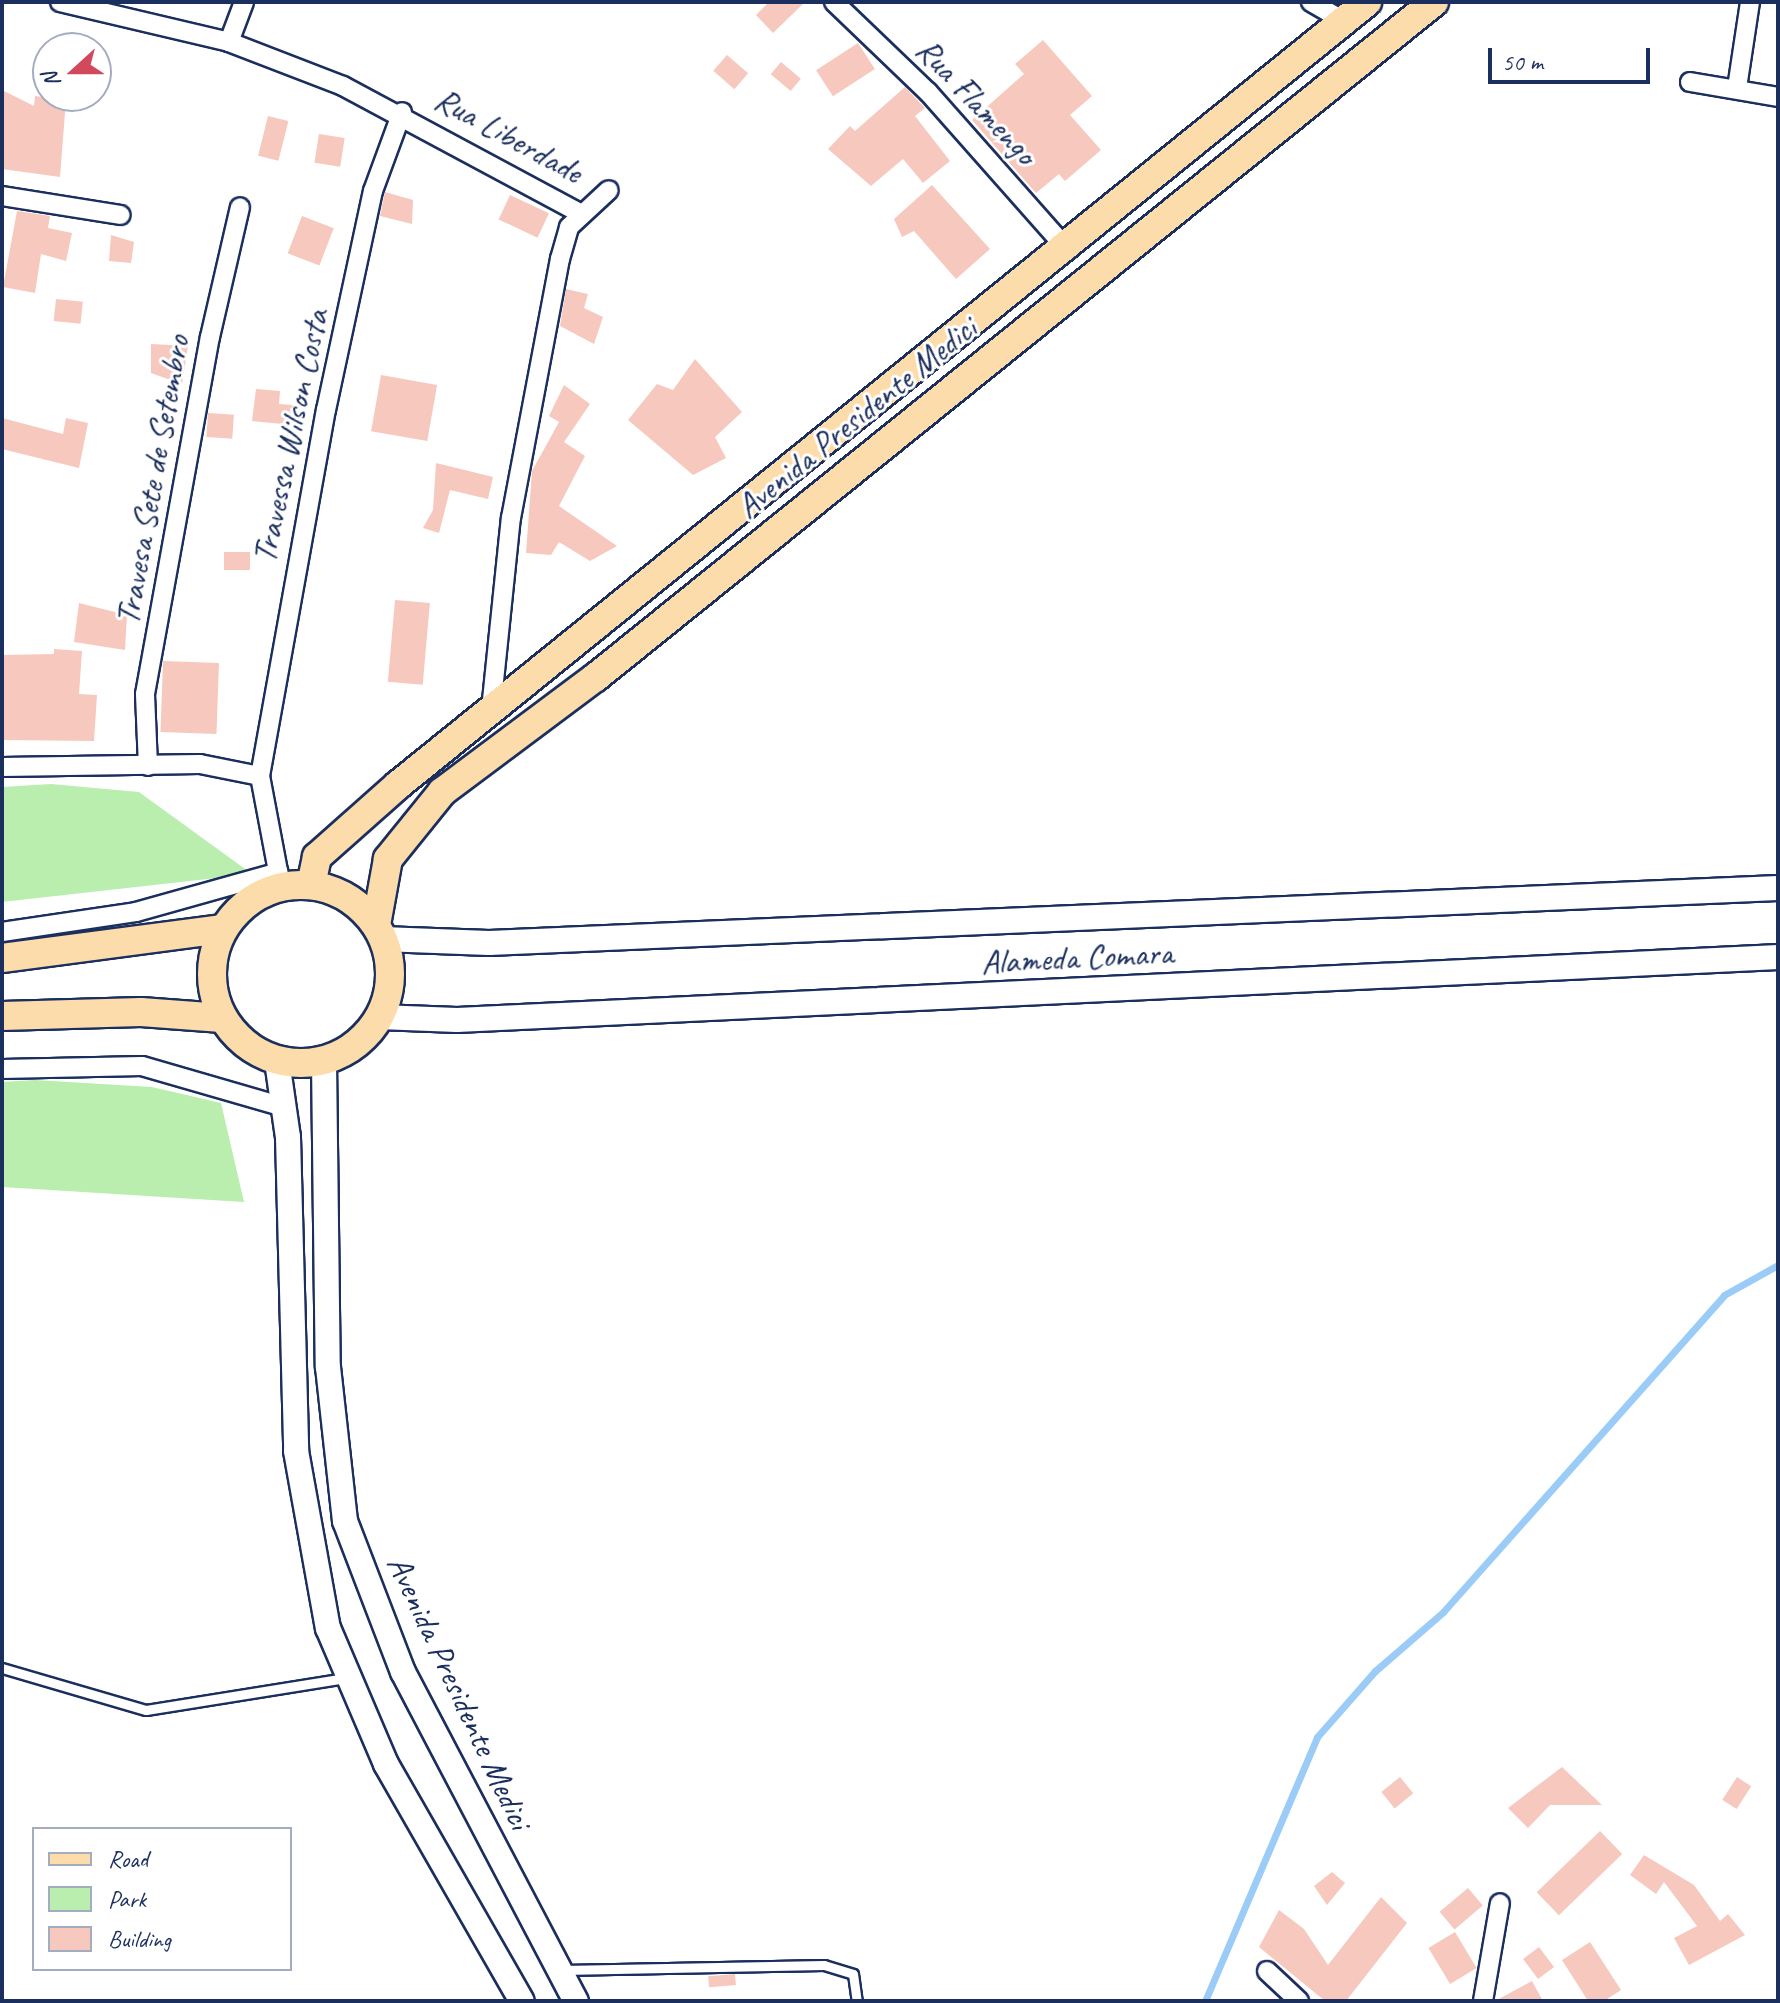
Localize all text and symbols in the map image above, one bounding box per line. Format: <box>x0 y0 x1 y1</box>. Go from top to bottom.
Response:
street label: Rua Flamengo <box>908 29 1046 173</box>
north arrow <box>32 32 112 112</box>
scale bar <box>1492 32 1654 82</box>
text: 50 m <box>1502 47 1543 77</box>
text: N <box>36 69 67 91</box>
street label: Rua Liberdade <box>428 78 590 192</box>
street label: Travessa Wilson Costa <box>243 306 337 566</box>
street label: Avenida Presidente Medici <box>728 308 984 526</box>
street label: Travesa Sete de Setembro <box>106 331 198 629</box>
street label: Alameda Comara <box>980 932 1174 982</box>
street label: Avenida Presidente Medici <box>379 1549 541 1835</box>
legend <box>32 1827 292 1971</box>
text: Road <box>108 1844 148 1874</box>
text: Park <box>108 1884 146 1914</box>
text: Building <box>108 1924 171 1954</box>

